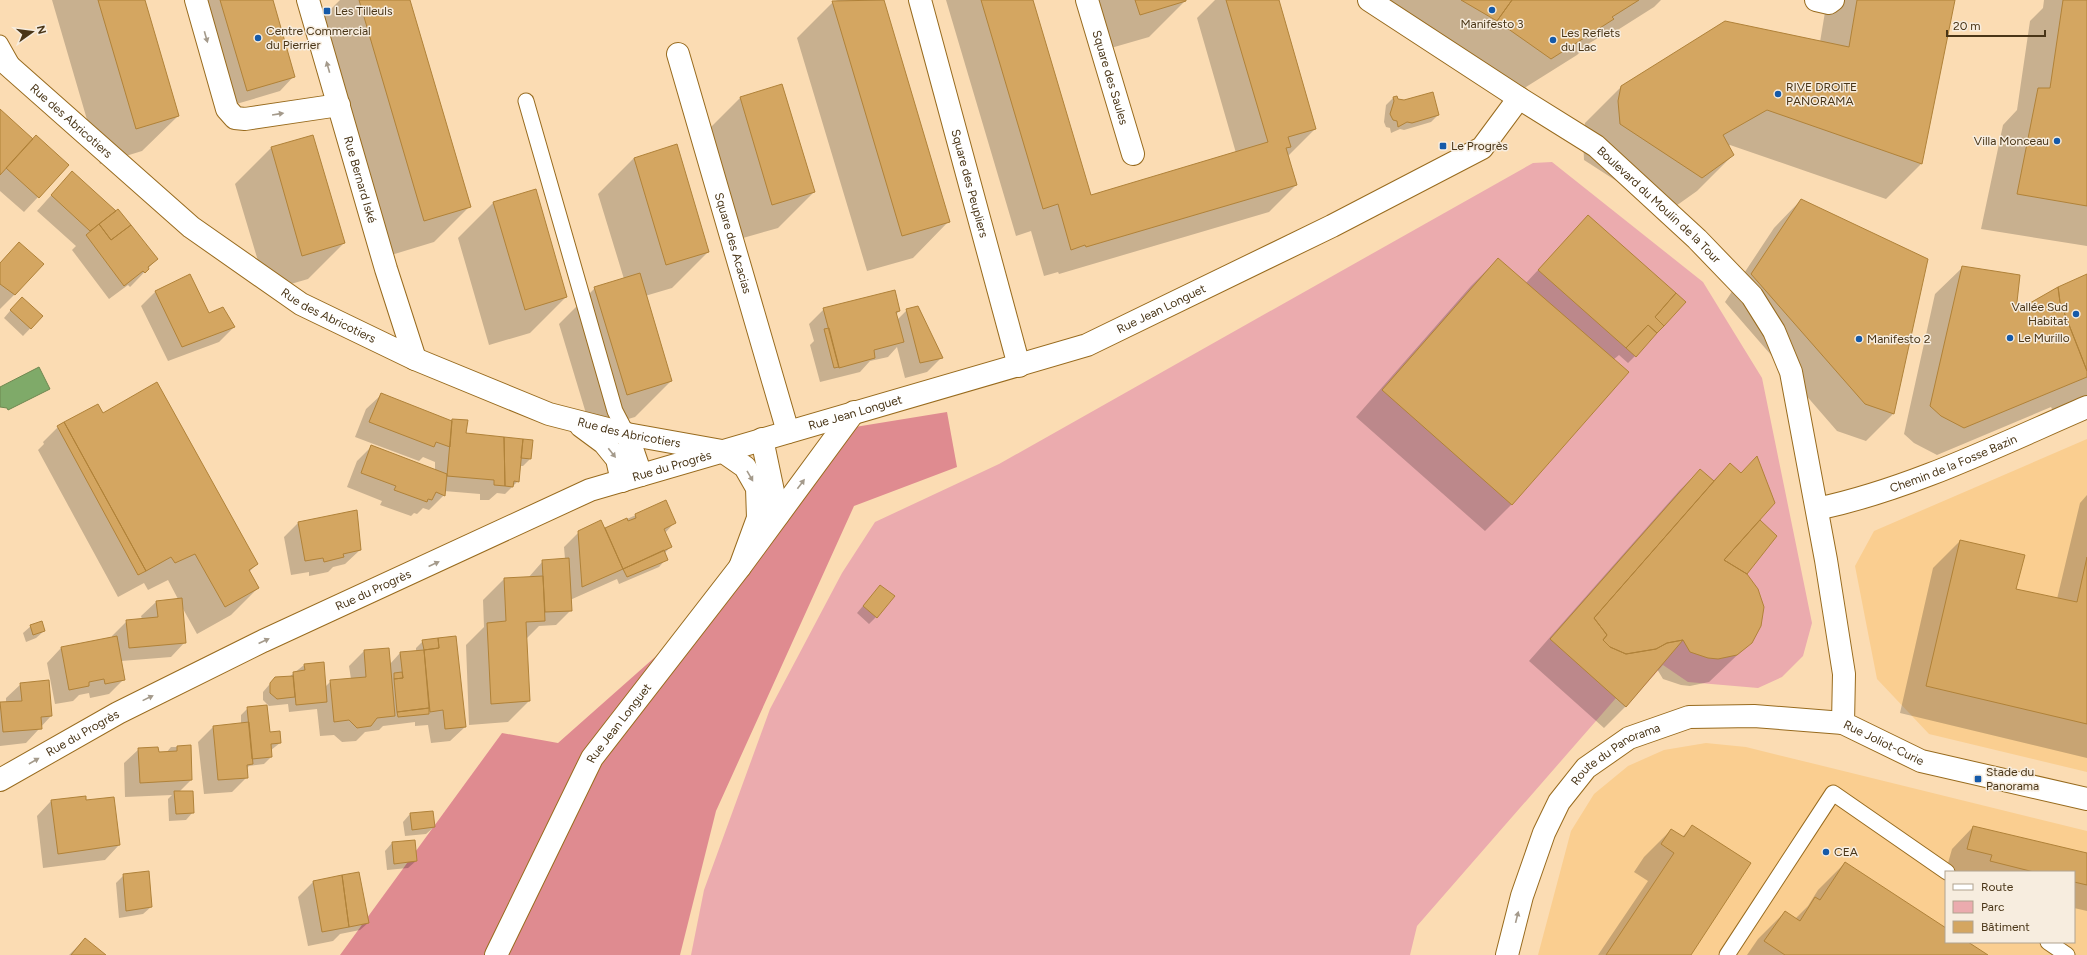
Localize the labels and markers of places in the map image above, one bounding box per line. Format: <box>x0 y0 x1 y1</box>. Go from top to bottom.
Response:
place label: Les Tilleuls <box>335 4 393 18</box>
marker: Manifesto 3 <box>1487 5 1497 15</box>
marker: Les Tilleuls <box>322 6 332 16</box>
place label: Manifesto 3 <box>1460 17 1524 31</box>
place label: Centre Commercial du Pierrier <box>266 24 371 52</box>
place label: Les Reflets du Lac <box>1561 26 1621 54</box>
marker: Centre Commercial du Pierrier <box>253 33 263 43</box>
marker: Les Reflets du Lac <box>1548 35 1558 45</box>
place label: RIVE DROITE PANORAMA <box>1786 80 1857 108</box>
marker: RIVE DROITE PANORAMA <box>1773 89 1783 99</box>
place label: Villa Monceau <box>1974 134 2049 148</box>
marker: Villa Monceau <box>2052 136 2062 146</box>
place label: Le Progrès <box>1451 139 1508 153</box>
marker: Le Progrès <box>1438 141 1448 151</box>
place label: Vallée Sud Habitat <box>2012 300 2068 328</box>
marker: Vallée Sud Habitat <box>2071 309 2081 319</box>
place label: Le Murillo <box>2018 331 2070 345</box>
place label: Manifesto 2 <box>1867 332 1930 346</box>
marker: Le Murillo <box>2005 333 2015 343</box>
marker: Manifesto 2 <box>1854 334 1864 344</box>
place label: Stade du Panorama <box>1986 765 2039 793</box>
marker: Stade du Panorama <box>1973 774 1983 784</box>
place label: CEA <box>1834 845 1858 859</box>
marker: CEA <box>1821 847 1831 857</box>

